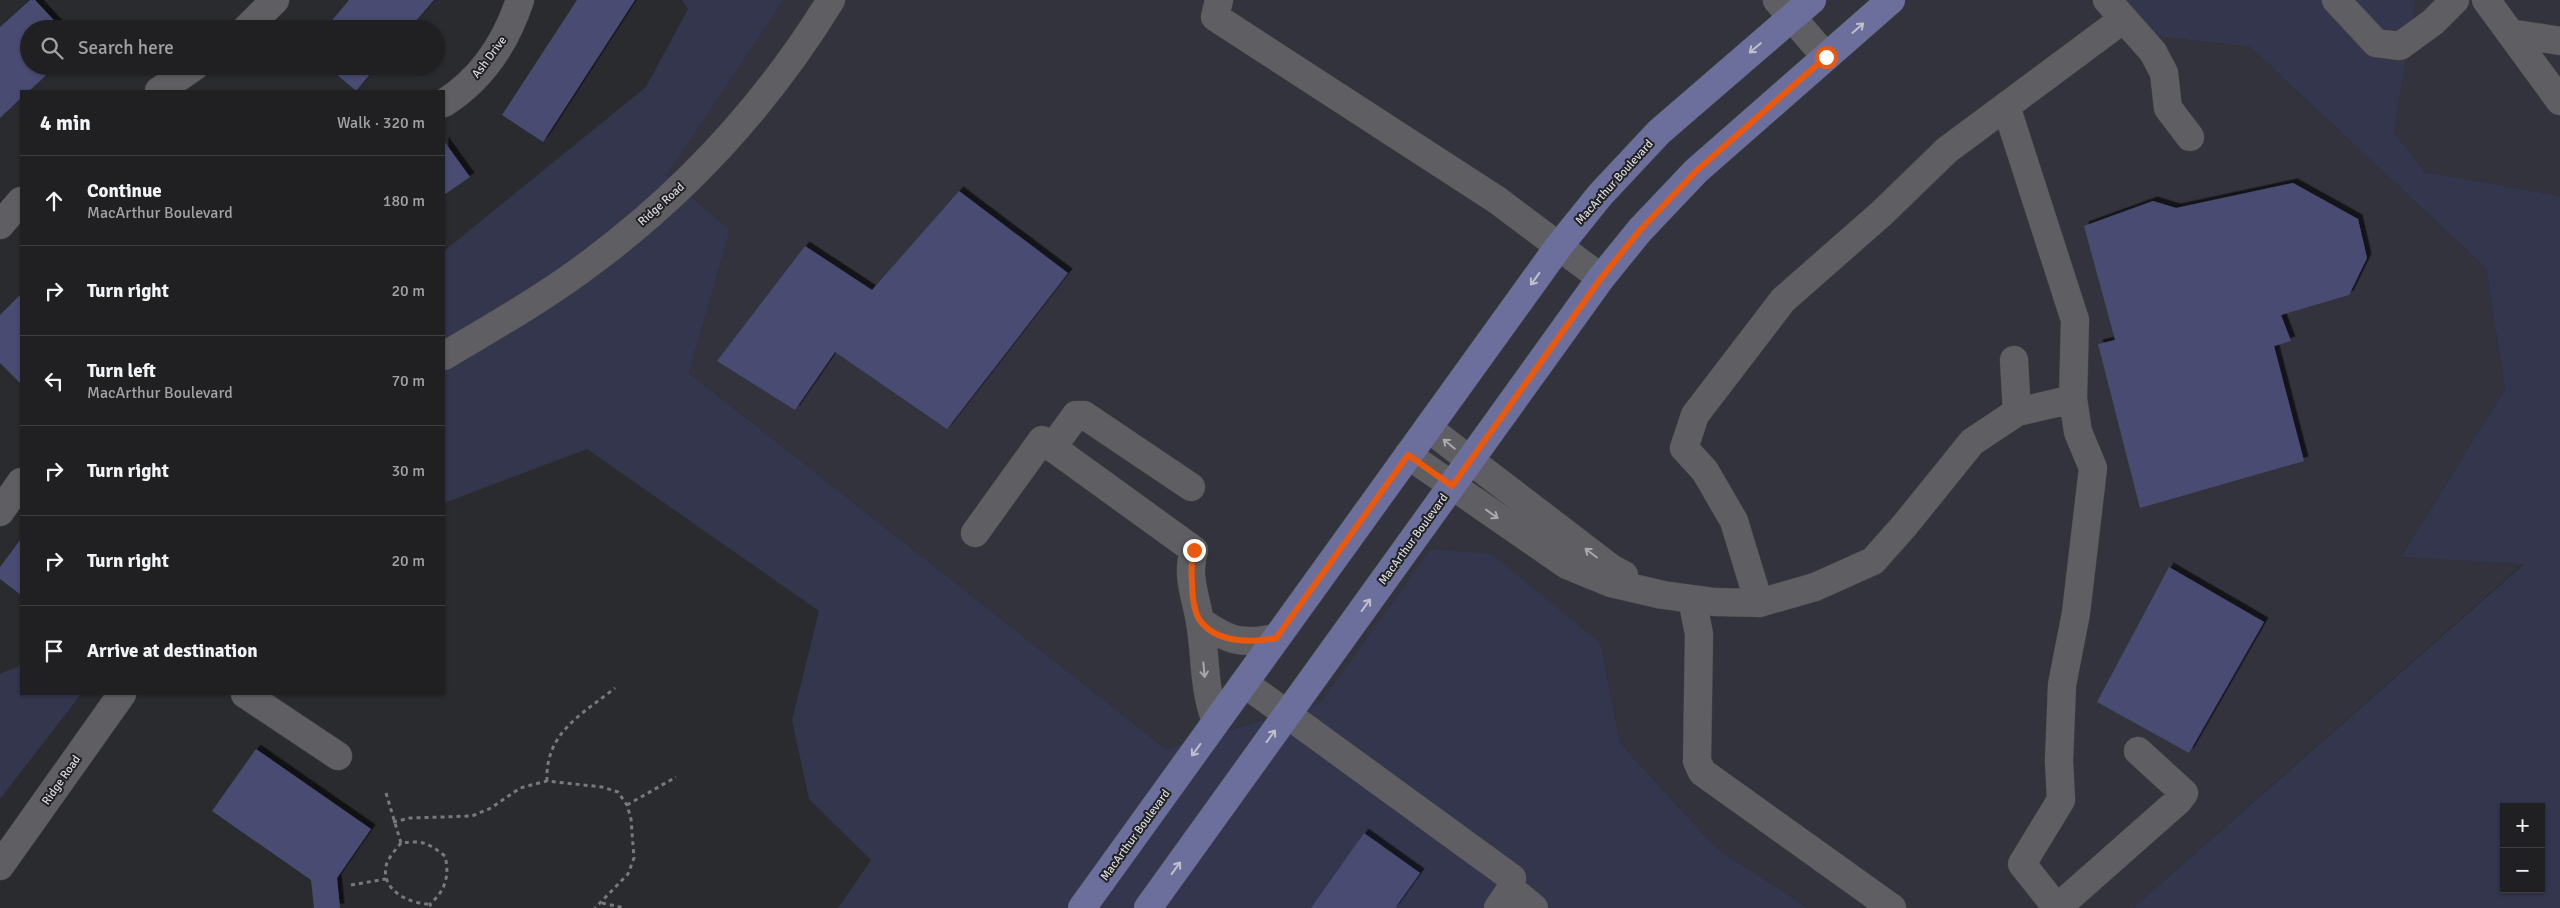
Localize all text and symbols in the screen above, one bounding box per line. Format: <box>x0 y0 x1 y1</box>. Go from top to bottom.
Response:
search box <box>20 20 445 75</box>
one-way arrow <box>1852 23 1865 34</box>
street label: Ash Drive <box>469 33 510 81</box>
icon: search <box>38 34 66 62</box>
text: Search here <box>78 36 174 60</box>
one-way arrow <box>1749 43 1762 54</box>
route start <box>1815 46 1838 69</box>
text: 4 min <box>40 110 91 136</box>
text: Walk · 320 m <box>337 113 425 133</box>
street label: MacArthur Boulevard <box>1572 137 1657 228</box>
text: Continue <box>87 179 162 203</box>
street label: Ridge Road <box>635 180 688 229</box>
icon: ahead <box>40 187 68 215</box>
text: 180 m <box>383 191 425 211</box>
text: MacArthur Boulevard <box>87 203 233 223</box>
one-way arrow <box>1530 272 1540 286</box>
icon: right <box>40 277 68 305</box>
text: Turn right <box>87 279 169 303</box>
text: 20 m <box>391 281 425 301</box>
text: Turn left <box>87 359 156 383</box>
icon: left <box>40 367 68 395</box>
text: 70 m <box>391 371 425 391</box>
text: MacArthur Boulevard <box>87 383 233 403</box>
one-way arrow <box>1443 439 1456 450</box>
icon: right <box>40 457 68 485</box>
text: Turn right <box>87 459 169 483</box>
text: 30 m <box>391 461 425 481</box>
street label: MacArthur Boulevard <box>1375 491 1452 588</box>
one-way arrow <box>1485 509 1499 519</box>
route end <box>1183 539 1206 562</box>
icon: right <box>40 547 68 575</box>
one-way arrow <box>1585 548 1598 559</box>
text: Turn right <box>87 549 169 573</box>
text: 20 m <box>391 551 425 571</box>
one-way arrow <box>1361 598 1371 612</box>
icon: arrive <box>40 637 68 665</box>
text: Arrive at destination <box>87 639 258 663</box>
one-way arrow <box>1199 662 1209 678</box>
one-way arrow <box>1266 729 1276 743</box>
one-way arrow <box>1191 743 1201 757</box>
street label: Ridge Road <box>39 752 84 808</box>
street label: MacArthur Boulevard <box>1097 787 1174 884</box>
map controls <box>2500 803 2545 893</box>
button: + <box>2500 803 2545 848</box>
button: − <box>2500 848 2545 893</box>
one-way arrow <box>1171 861 1181 875</box>

